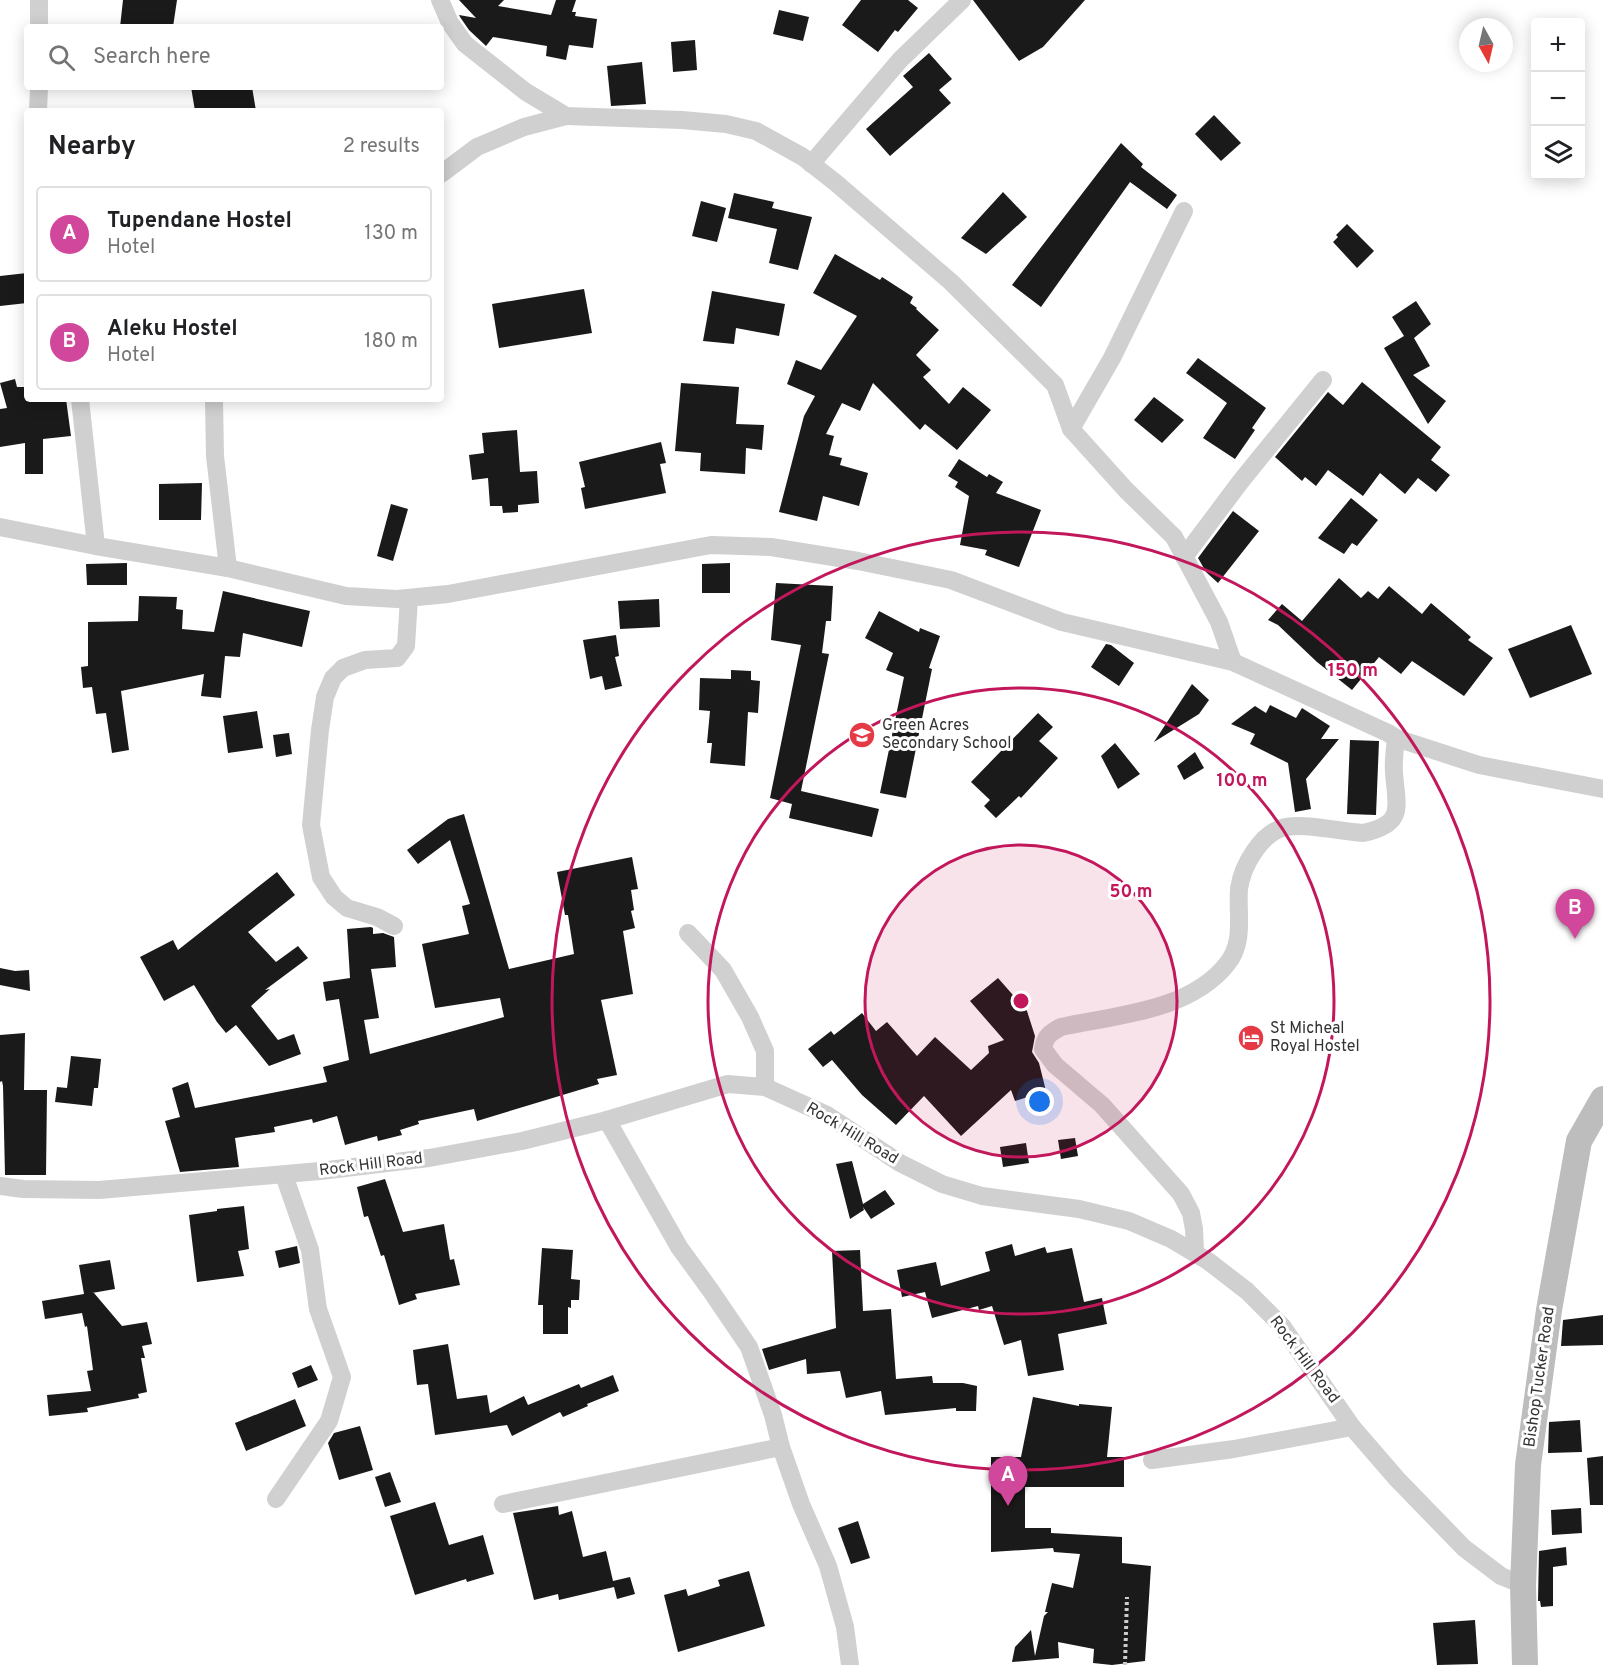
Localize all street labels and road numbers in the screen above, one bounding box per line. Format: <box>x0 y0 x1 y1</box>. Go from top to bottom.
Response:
street label: Rock Hill Road <box>802 1099 902 1169</box>
street label: Rock Hill Road <box>318 1149 424 1181</box>
street label: Bishop Tucker Road <box>1520 1305 1560 1449</box>
street label: Rock Hill Road <box>1265 1312 1343 1408</box>

